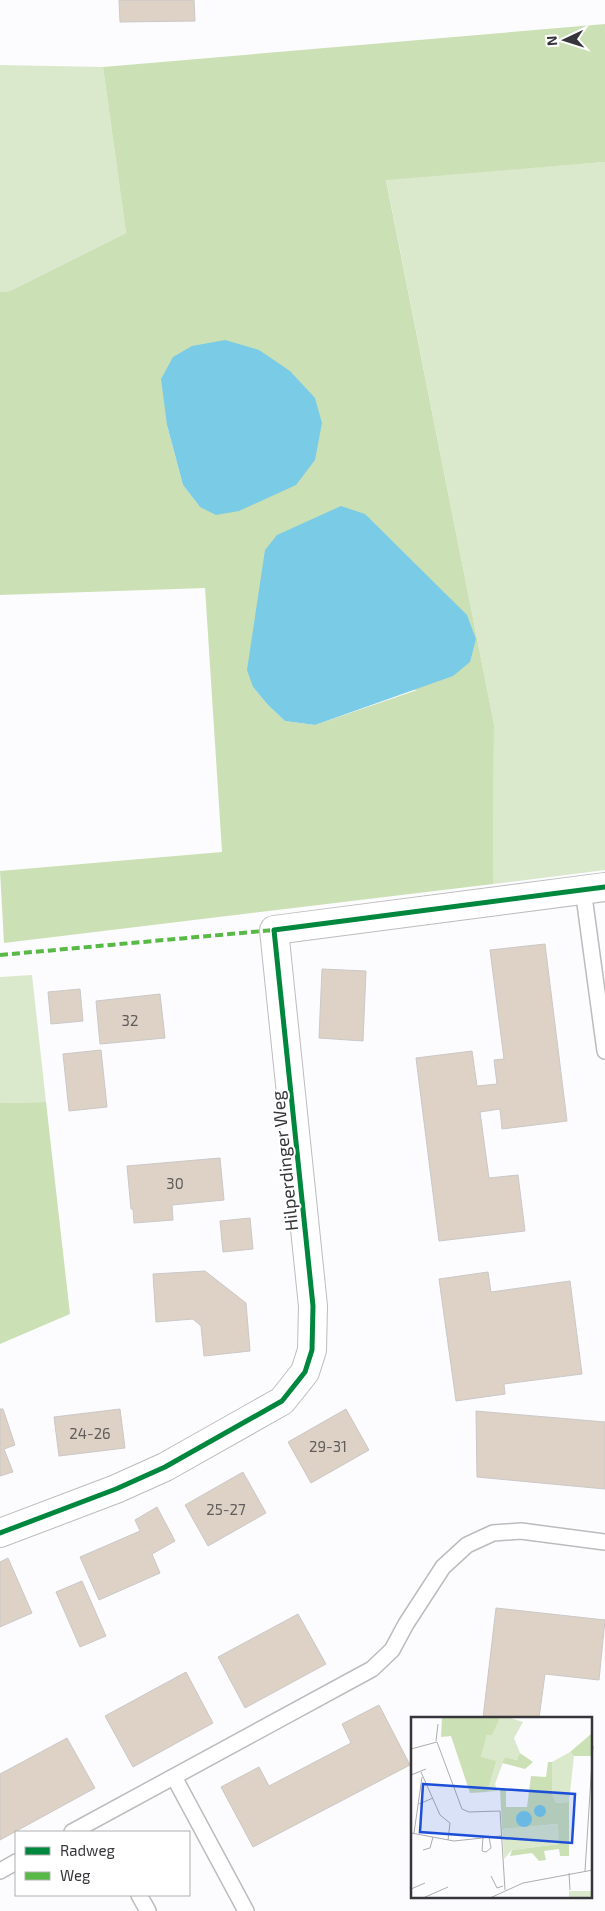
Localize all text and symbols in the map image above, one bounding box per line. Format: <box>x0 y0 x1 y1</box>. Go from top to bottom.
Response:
north arrow <box>540 15 590 65</box>
text: N <box>543 35 560 47</box>
house number: 32 <box>122 1011 138 1029</box>
street label: Hilperdinger Weg <box>266 1090 302 1232</box>
house number: 30 <box>166 1174 184 1192</box>
house number: 24-26 <box>69 1424 111 1442</box>
house number: 29-31 <box>309 1437 347 1455</box>
house number: 25-27 <box>206 1500 246 1518</box>
inset map <box>411 1717 592 1898</box>
legend <box>15 1831 190 1896</box>
text: Radweg <box>60 1841 115 1859</box>
text: Weg <box>60 1866 91 1884</box>

